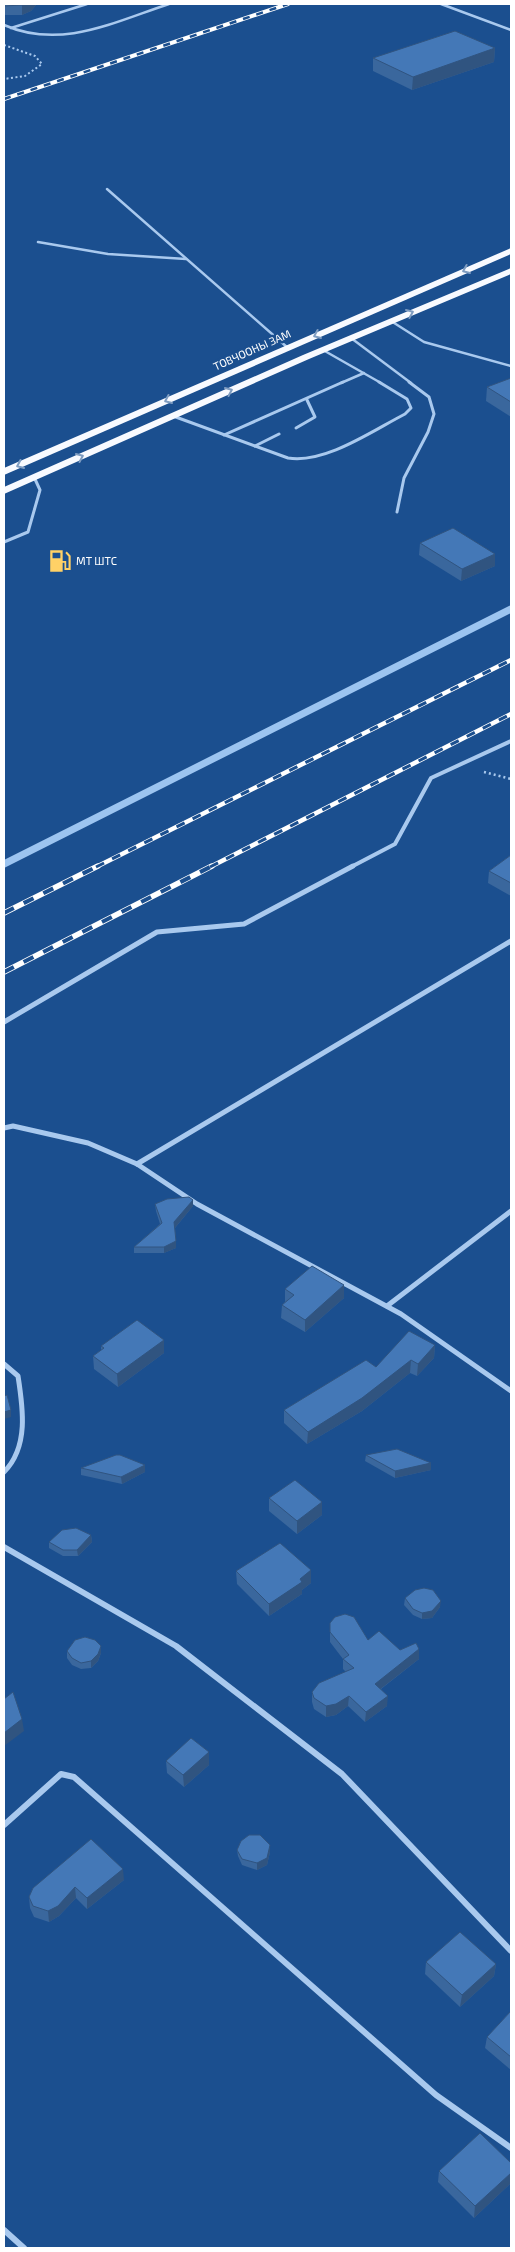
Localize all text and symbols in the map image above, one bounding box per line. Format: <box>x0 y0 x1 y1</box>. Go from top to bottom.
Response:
one-way arrow <box>462 264 471 275</box>
one-way arrow <box>405 309 414 320</box>
street label: ТОВЧООНЫ ЗАМ <box>211 327 293 372</box>
one-way arrow <box>313 329 322 339</box>
one-way arrow <box>224 387 233 398</box>
one-way arrow <box>164 394 173 405</box>
one-way arrow <box>75 452 84 463</box>
one-way arrow <box>16 459 25 470</box>
fuel station icon: MT ШТС <box>47 548 73 574</box>
place label: MT ШТС <box>76 554 117 567</box>

